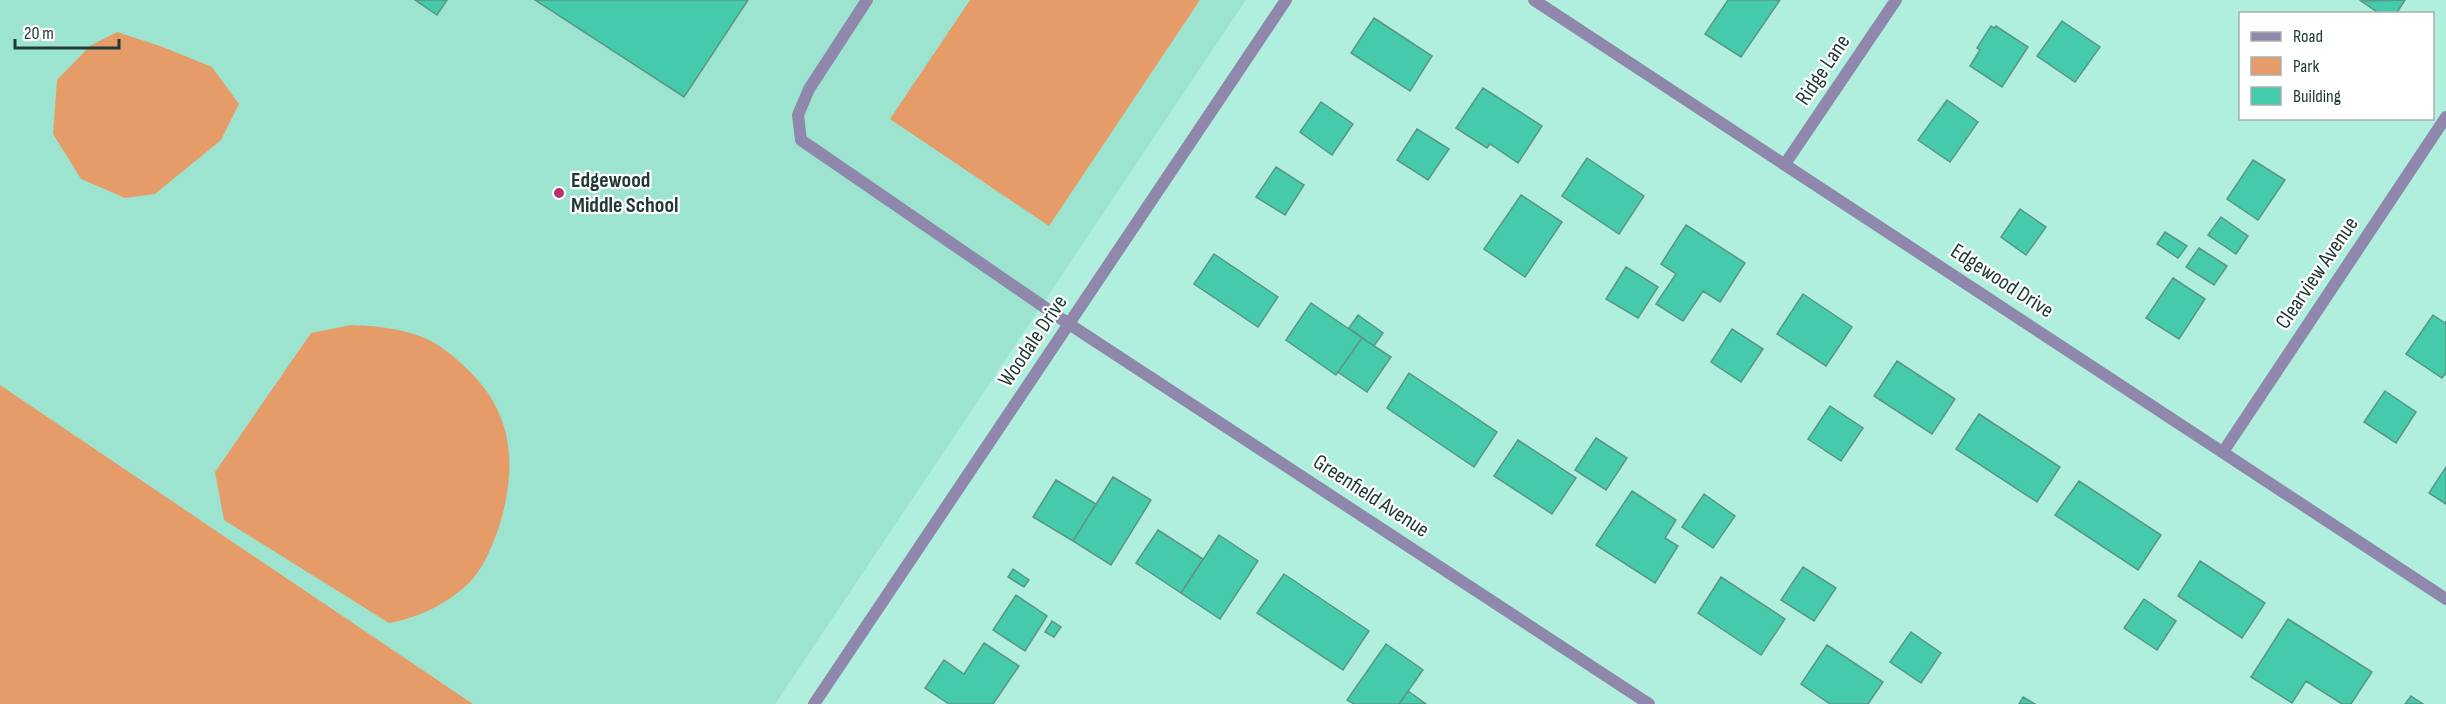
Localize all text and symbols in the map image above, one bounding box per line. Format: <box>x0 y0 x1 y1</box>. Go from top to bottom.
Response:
scale bar <box>15 12 118 50</box>
legend <box>2239 12 2434 120</box>
text: 20 m <box>24 23 54 44</box>
text: Road <box>2293 26 2323 47</box>
street label: Ridge Lane <box>1790 30 1856 110</box>
text: Park <box>2293 56 2319 77</box>
text: Building <box>2293 86 2341 107</box>
place label: Edgewood Middle School <box>571 167 679 219</box>
marker: Edgewood Middle School <box>552 186 566 200</box>
street label: Clearview Avenue <box>2270 212 2364 334</box>
street label: Edgewood Drive <box>1946 238 2058 324</box>
street label: Woodale Drive <box>993 290 1073 392</box>
street label: Greenfield Avenue <box>1308 448 1434 544</box>

